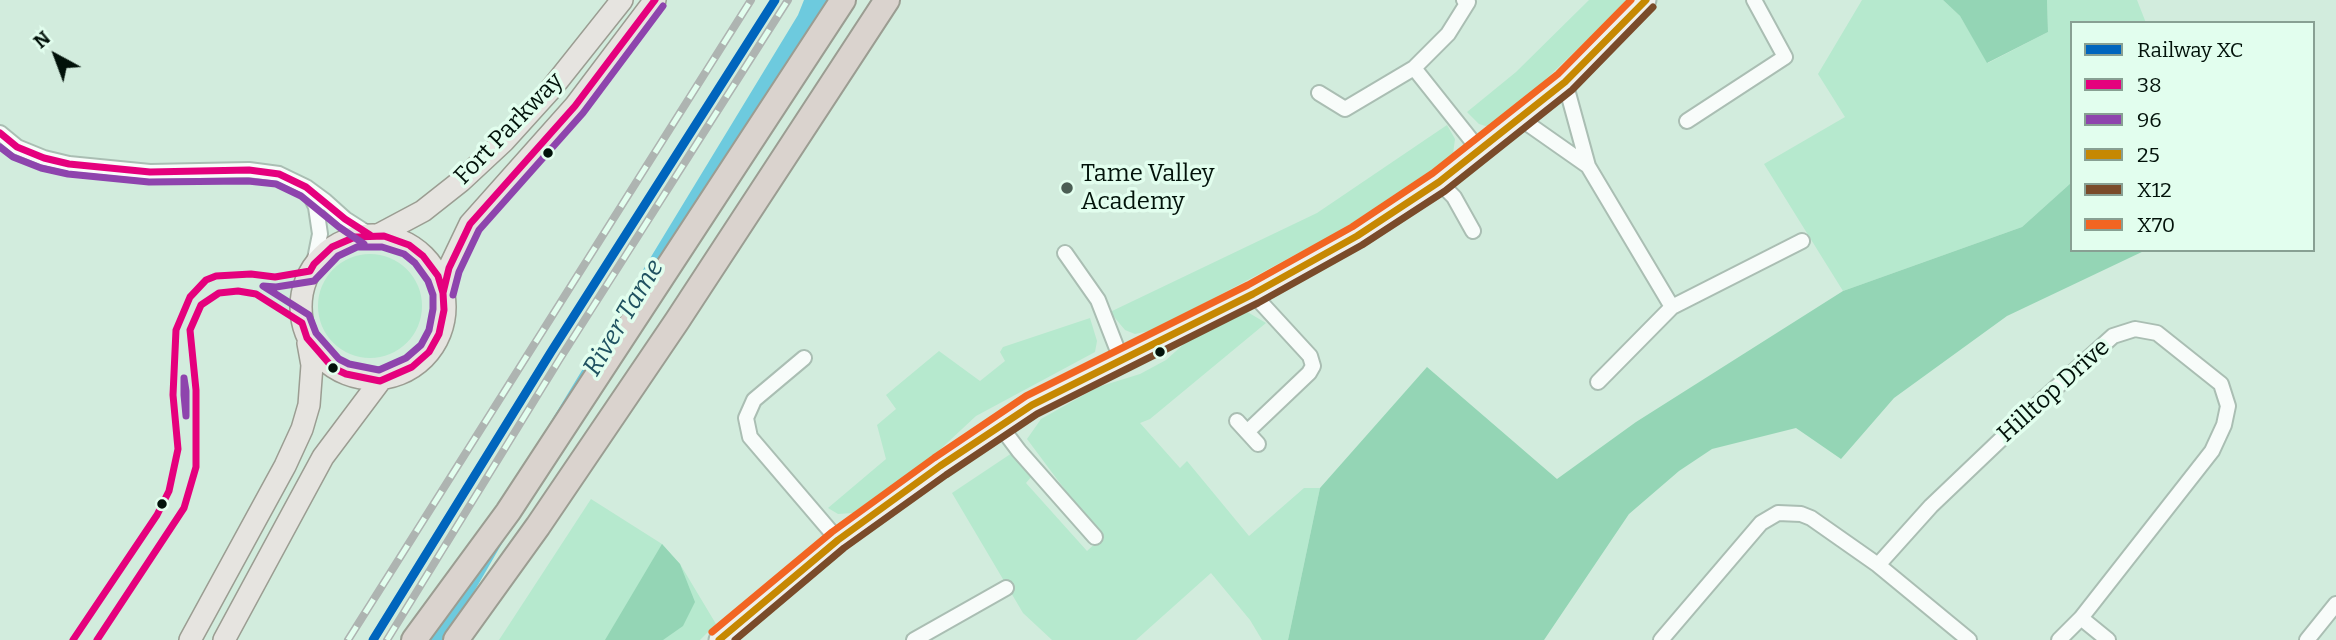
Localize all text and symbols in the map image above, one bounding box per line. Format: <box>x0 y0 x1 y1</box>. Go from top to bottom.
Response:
north arrow <box>21 21 91 91</box>
legend <box>2070 21 2315 252</box>
text: N <box>29 26 55 53</box>
text: Railway XC <box>2137 37 2243 63</box>
street label: Fort Parkway <box>448 67 570 191</box>
text: 38 <box>2137 72 2162 98</box>
text: 96 <box>2137 107 2162 133</box>
text: 25 <box>2137 142 2160 168</box>
unlabelled marker <box>541 146 555 160</box>
place label: Tame Valley Academy <box>1081 160 1214 216</box>
text: X12 <box>2137 177 2172 203</box>
marker: Tame Valley Academy <box>1059 180 1075 196</box>
text: X70 <box>2137 212 2175 238</box>
water label: River Tame <box>577 254 671 382</box>
street label: Hilltop Drive <box>1992 333 2116 449</box>
unlabelled marker <box>1153 345 1167 359</box>
unlabelled marker <box>326 361 340 375</box>
unlabelled marker <box>155 497 169 511</box>

